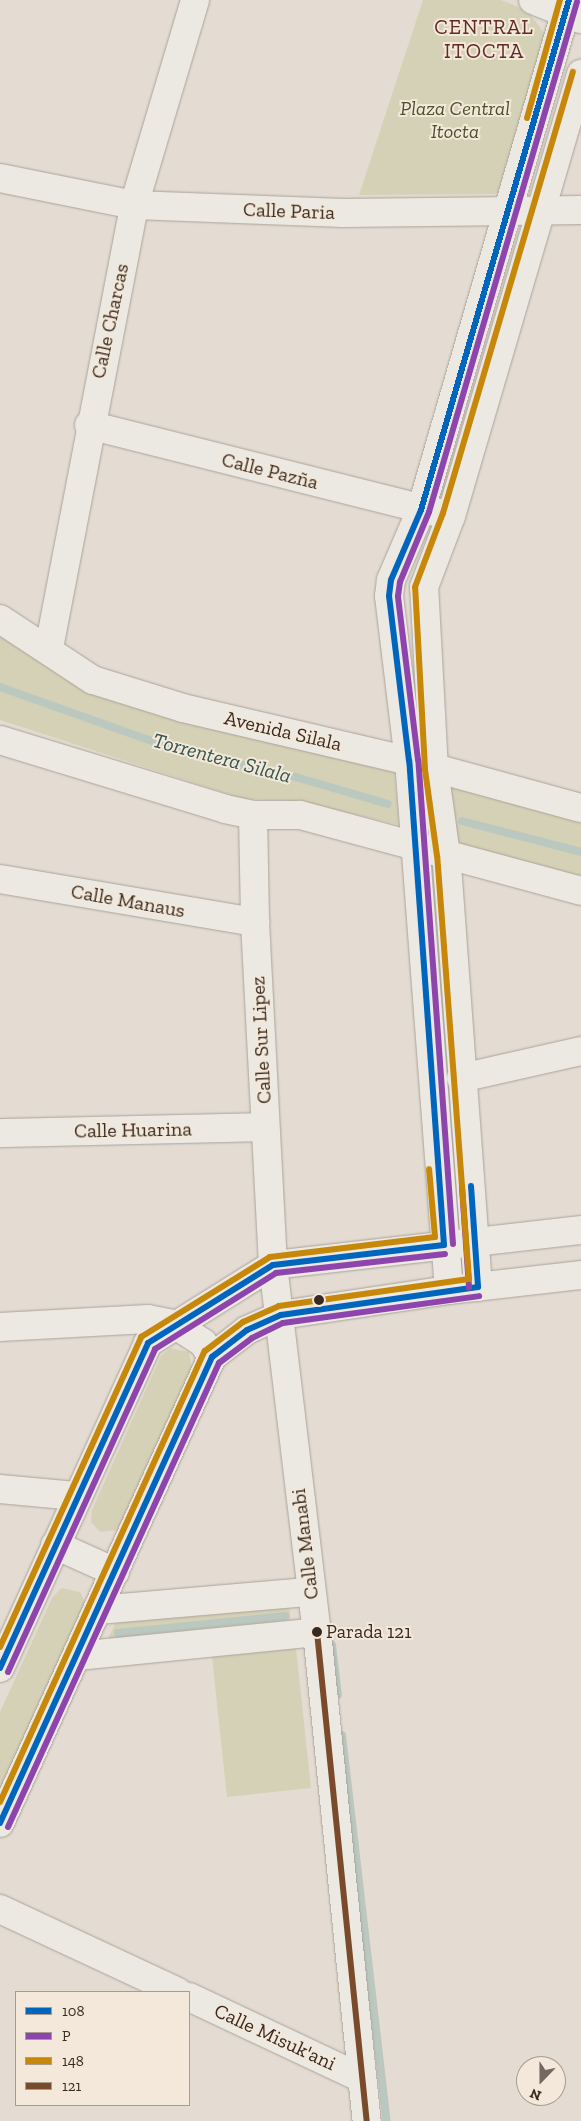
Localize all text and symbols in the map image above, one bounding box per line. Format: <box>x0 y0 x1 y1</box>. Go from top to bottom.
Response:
district label: CENTRAL ITOCTA <box>433 14 535 64</box>
park label: Plaza Central Itocta <box>400 97 510 144</box>
street label: Calle Paria <box>243 197 335 225</box>
street label: Calle Charcas <box>86 261 134 381</box>
street label: Calle Pazña <box>219 447 321 495</box>
street label: Avenida Silala <box>222 706 344 756</box>
water label: Torrentera Silala <box>150 727 294 789</box>
street label: Calle Manaus <box>69 879 187 923</box>
street label: Calle Sur Lipez <box>246 975 276 1105</box>
street label: Calle Huarina <box>74 1117 192 1143</box>
unlabelled marker <box>314 1295 324 1305</box>
street label: Calle Manabi <box>286 1487 324 1601</box>
place label: Parada 121 <box>326 1621 411 1643</box>
marker: Parada 121 <box>312 1627 322 1637</box>
legend <box>15 1991 190 2106</box>
street label: Calle Misuk'ani <box>210 1998 340 2076</box>
text: 108 <box>62 2002 85 2020</box>
text: P <box>62 2027 71 2045</box>
text: 148 <box>62 2052 84 2070</box>
north arrow <box>516 2056 566 2106</box>
text: 121 <box>62 2077 81 2095</box>
text: N <box>527 2085 544 2104</box>

